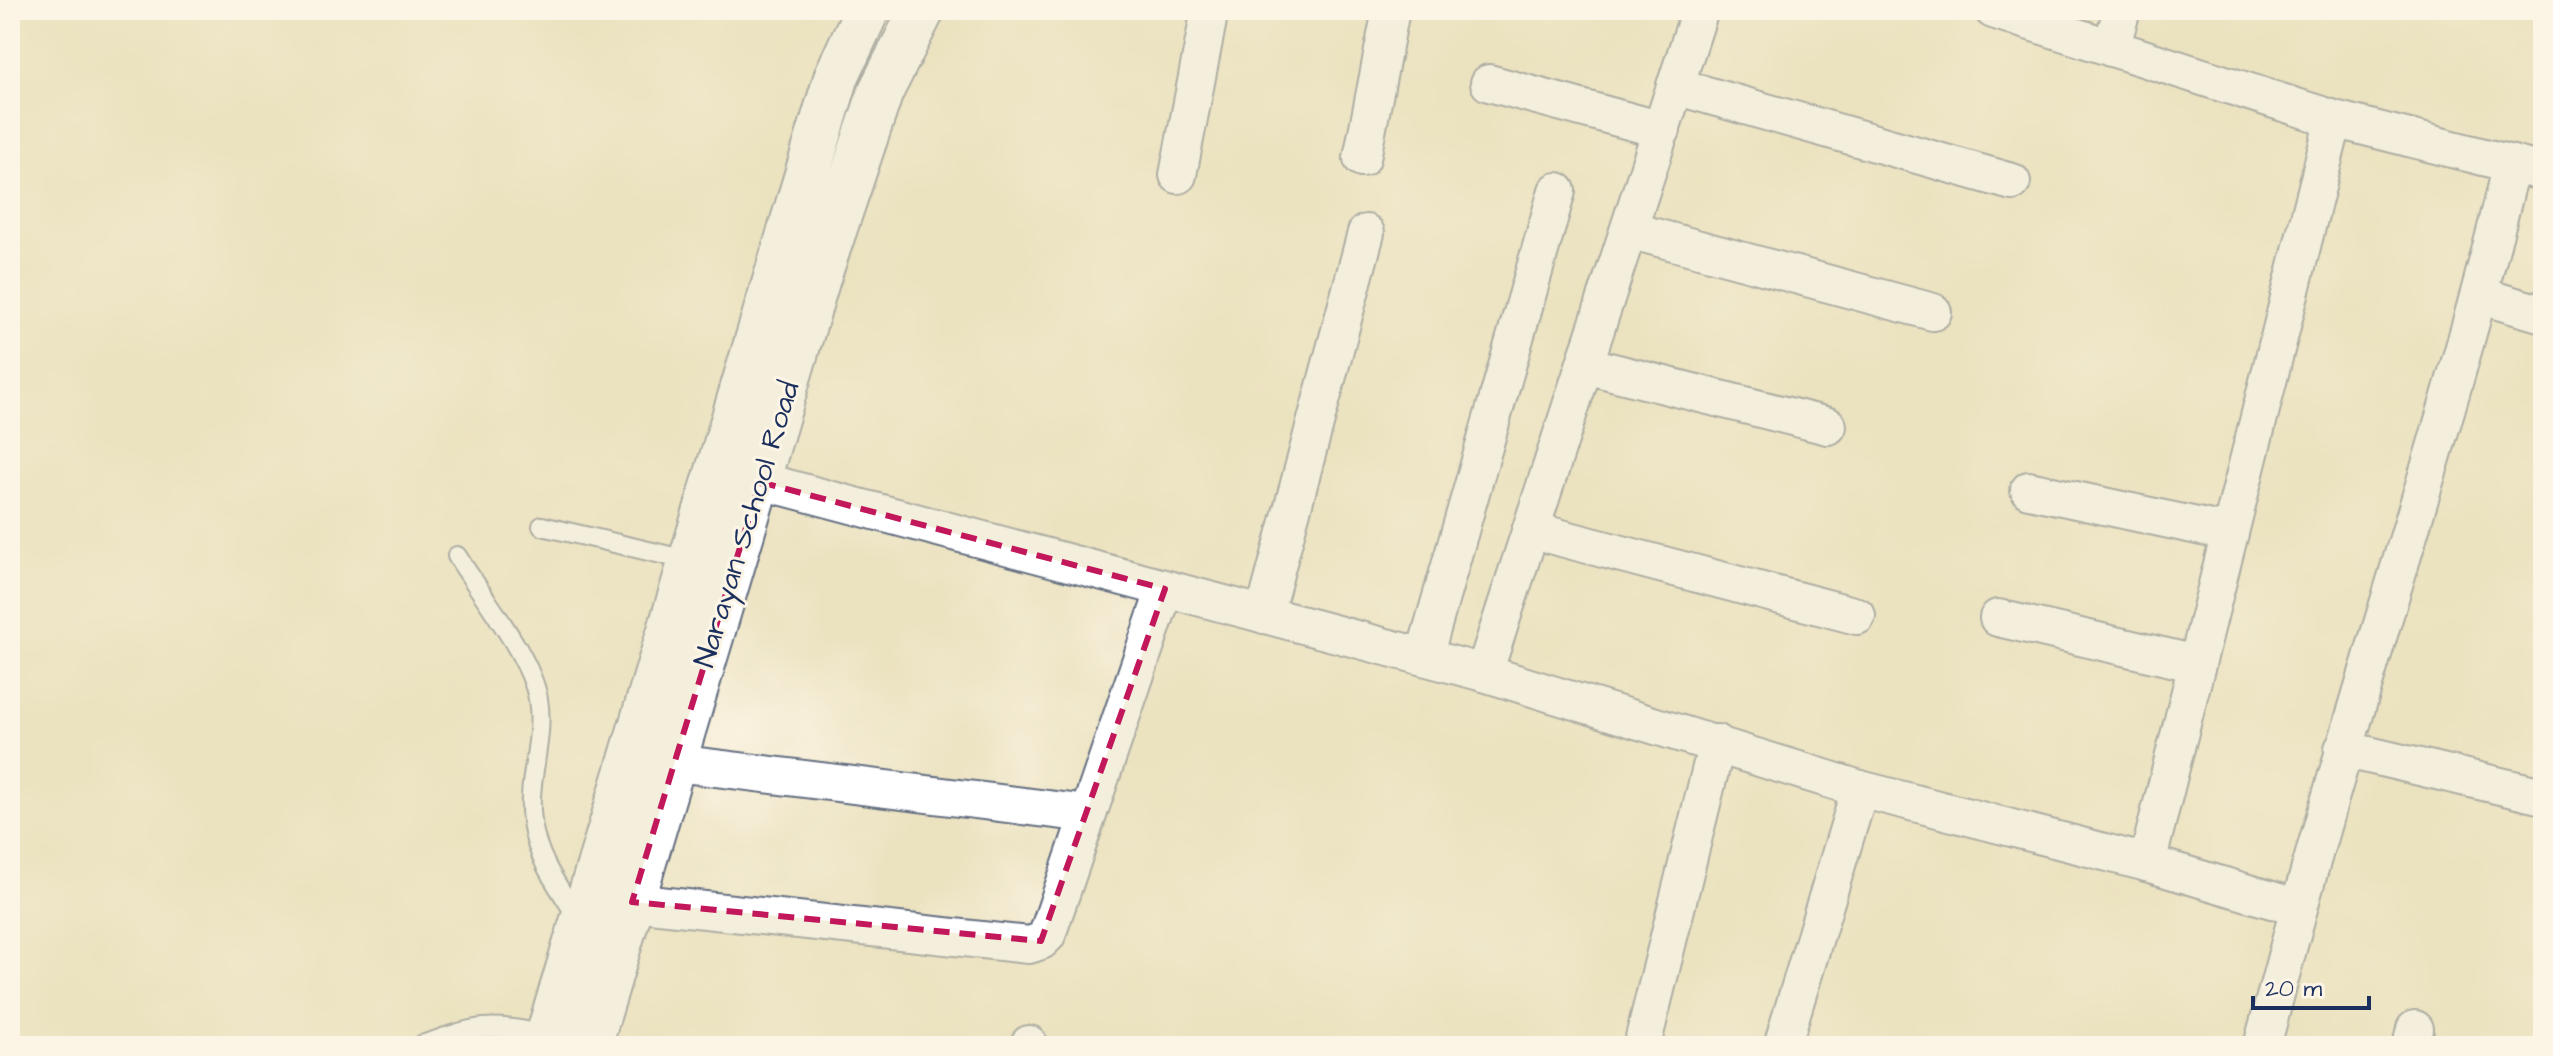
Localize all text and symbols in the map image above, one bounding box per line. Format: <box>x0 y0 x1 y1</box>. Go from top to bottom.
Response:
street label: Narayan School Road <box>683 376 811 673</box>
scale bar <box>2253 960 2369 1010</box>
text: 20 m <box>2265 972 2322 1006</box>

